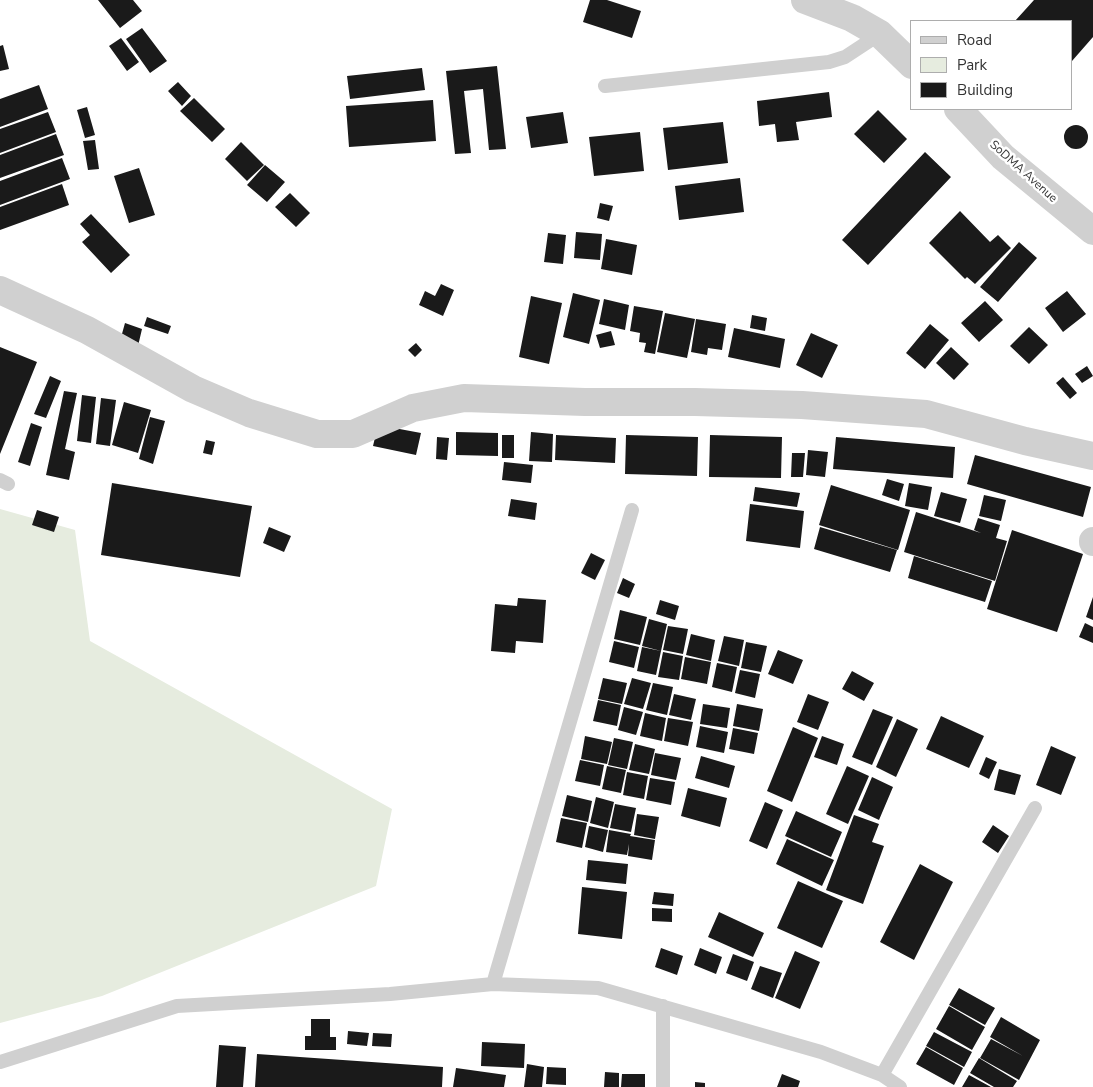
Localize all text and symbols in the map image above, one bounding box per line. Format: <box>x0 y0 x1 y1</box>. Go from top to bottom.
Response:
legend <box>910 20 1073 110</box>
text: Road <box>957 30 992 50</box>
text: Park <box>957 55 987 75</box>
text: Building <box>957 80 1013 100</box>
street label: SoDMA Avenue <box>986 138 1060 206</box>

